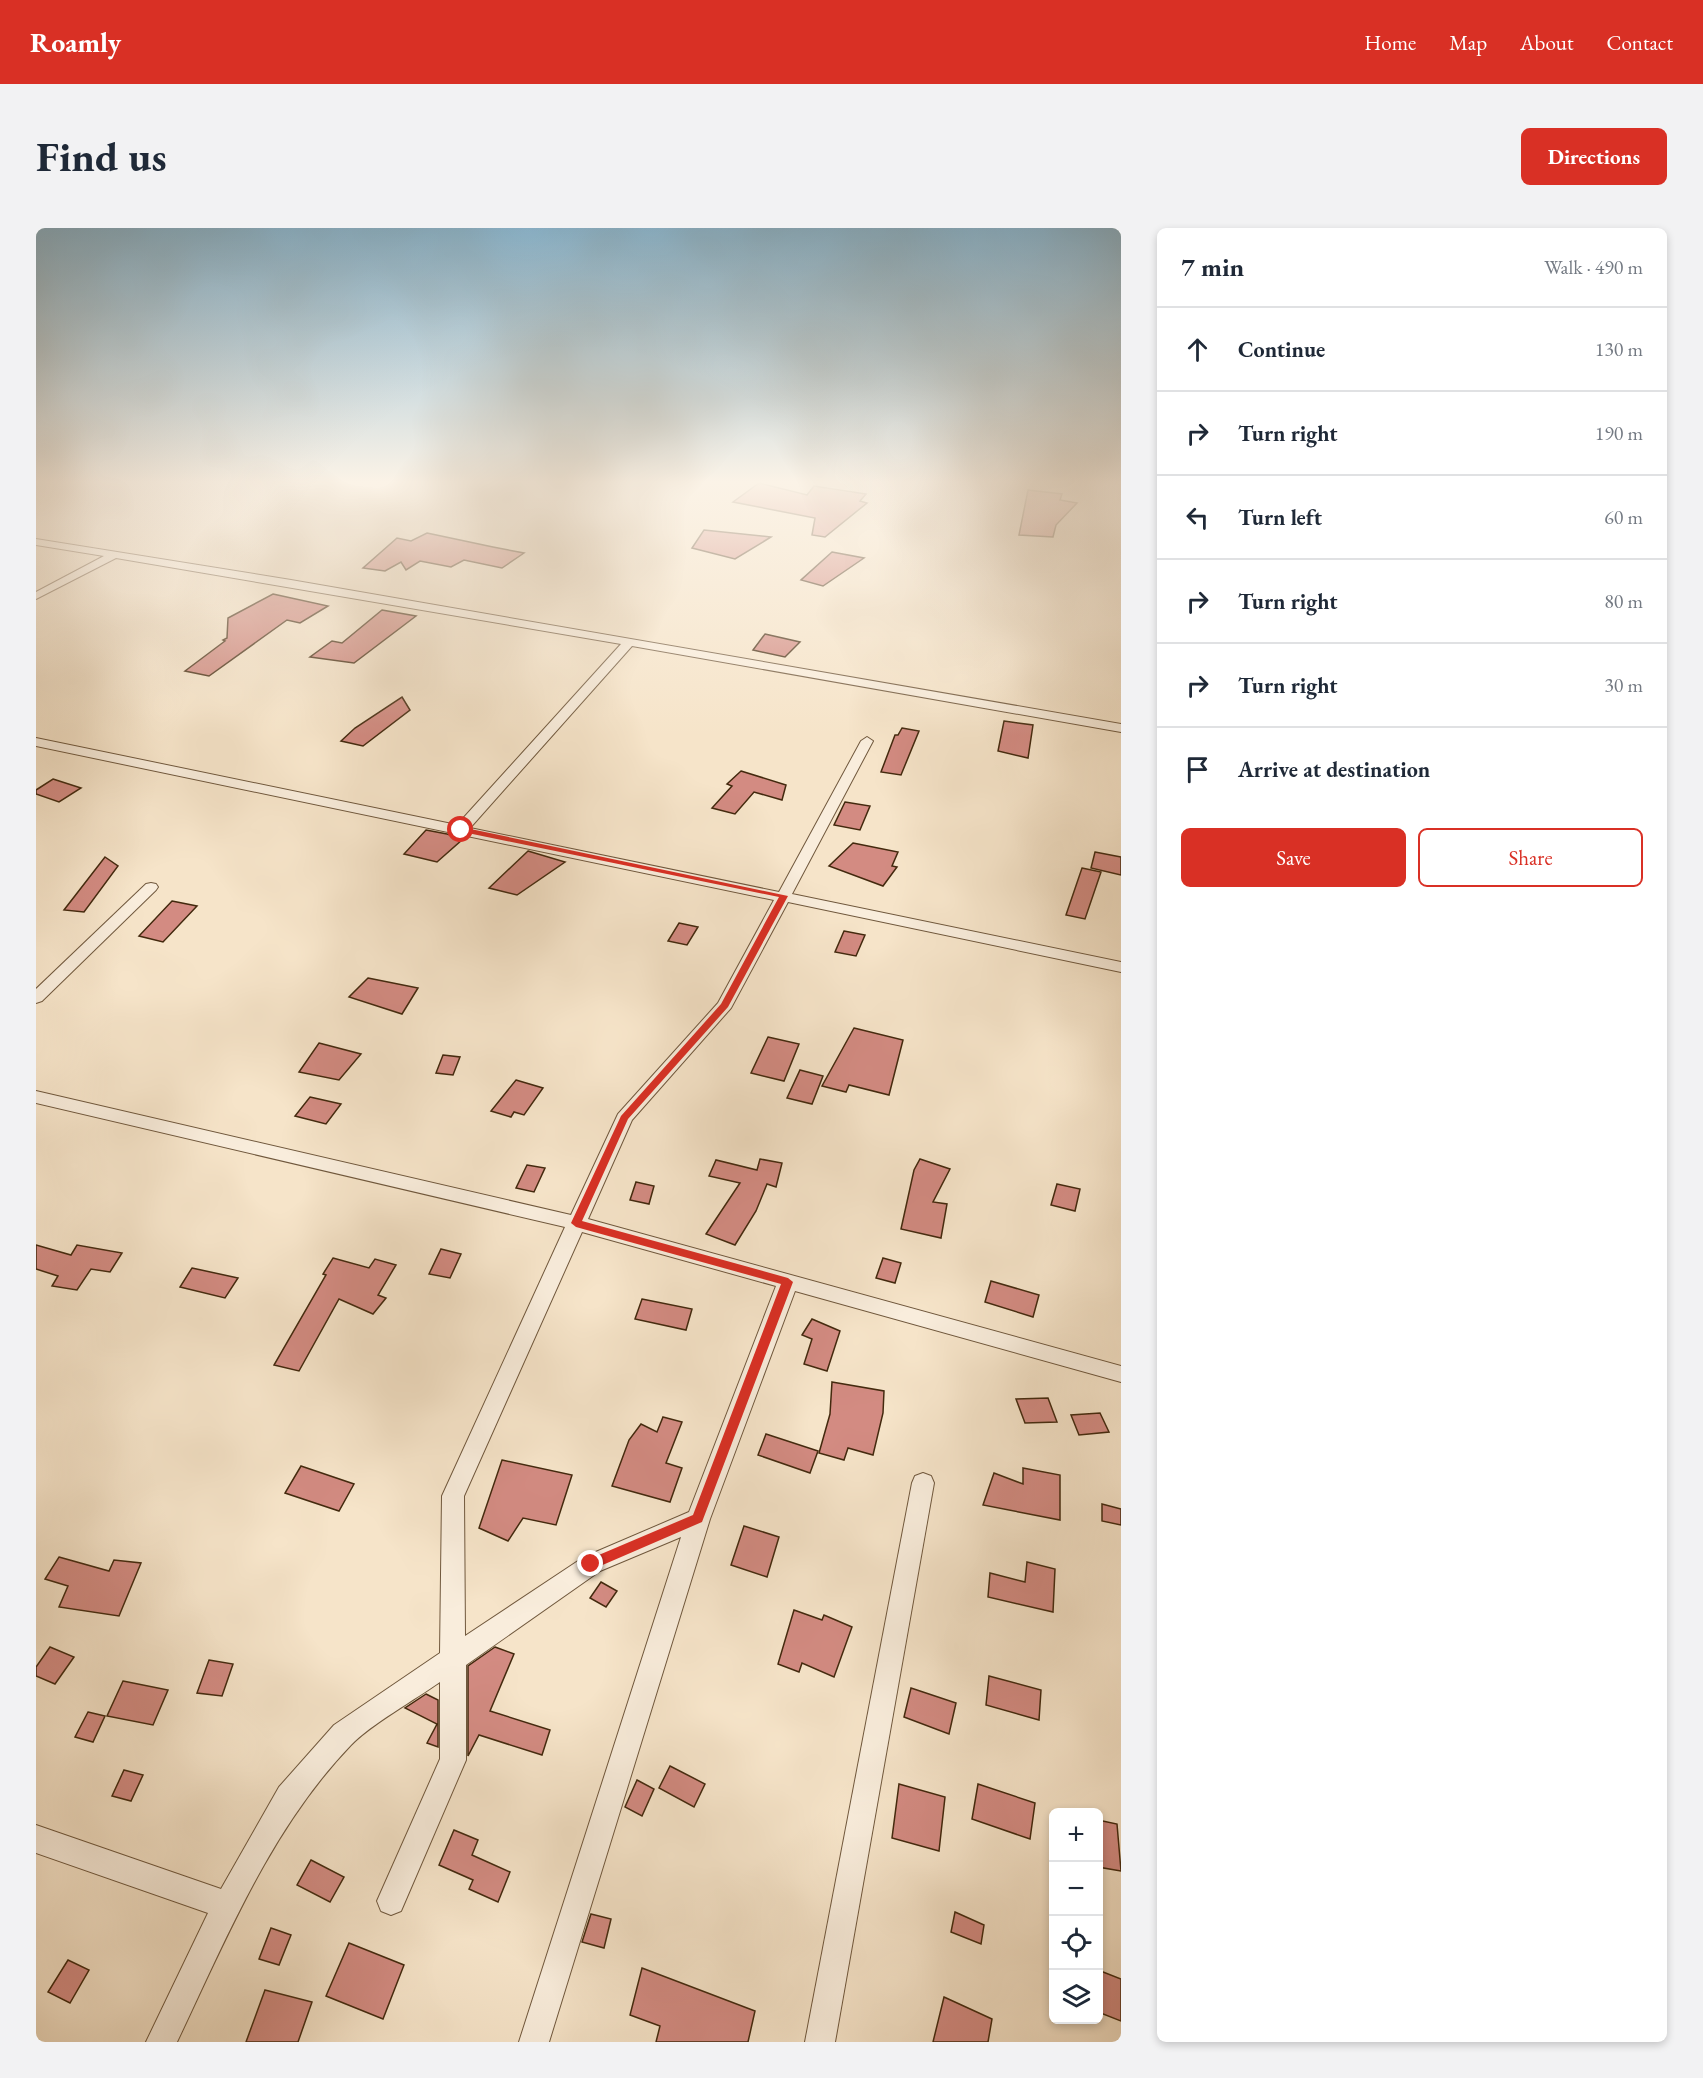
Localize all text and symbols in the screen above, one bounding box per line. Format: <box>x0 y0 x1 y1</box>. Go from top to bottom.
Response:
text: Roamly <box>30 24 121 60</box>
text: Home <box>1364 29 1416 56</box>
text: Map <box>1449 29 1487 56</box>
text: About <box>1520 29 1573 56</box>
text: Contact <box>1606 29 1673 56</box>
button: Directions <box>1521 128 1667 185</box>
text: Find us <box>36 129 167 184</box>
text: 7 min <box>1181 250 1244 284</box>
text: Walk · 490 m <box>1544 254 1643 280</box>
icon: ahead <box>1181 333 1214 366</box>
text: Continue <box>1238 335 1325 364</box>
text: 130 m <box>1595 336 1643 362</box>
icon: right <box>1181 417 1214 450</box>
text: Turn right <box>1238 419 1337 448</box>
text: 190 m <box>1595 420 1643 446</box>
icon: left <box>1181 501 1214 534</box>
text: Turn left <box>1238 503 1322 532</box>
text: 60 m <box>1604 504 1643 530</box>
icon: right <box>1181 585 1214 618</box>
text: Turn right <box>1238 587 1337 616</box>
text: 80 m <box>1604 588 1643 614</box>
icon: right <box>1181 669 1214 702</box>
text: Turn right <box>1238 671 1337 700</box>
text: 30 m <box>1604 672 1643 698</box>
icon: arrive <box>1181 753 1214 786</box>
text: Arrive at destination <box>1238 755 1430 784</box>
route start <box>447 816 473 842</box>
button: Save <box>1181 828 1406 887</box>
button: Share <box>1418 828 1643 887</box>
route end <box>577 1550 603 1576</box>
map controls <box>1049 1808 1103 2024</box>
button: + <box>1049 1808 1103 1862</box>
button: − <box>1049 1862 1103 1916</box>
button: locate <box>1049 1916 1103 1970</box>
button: layers <box>1049 1970 1103 2024</box>

